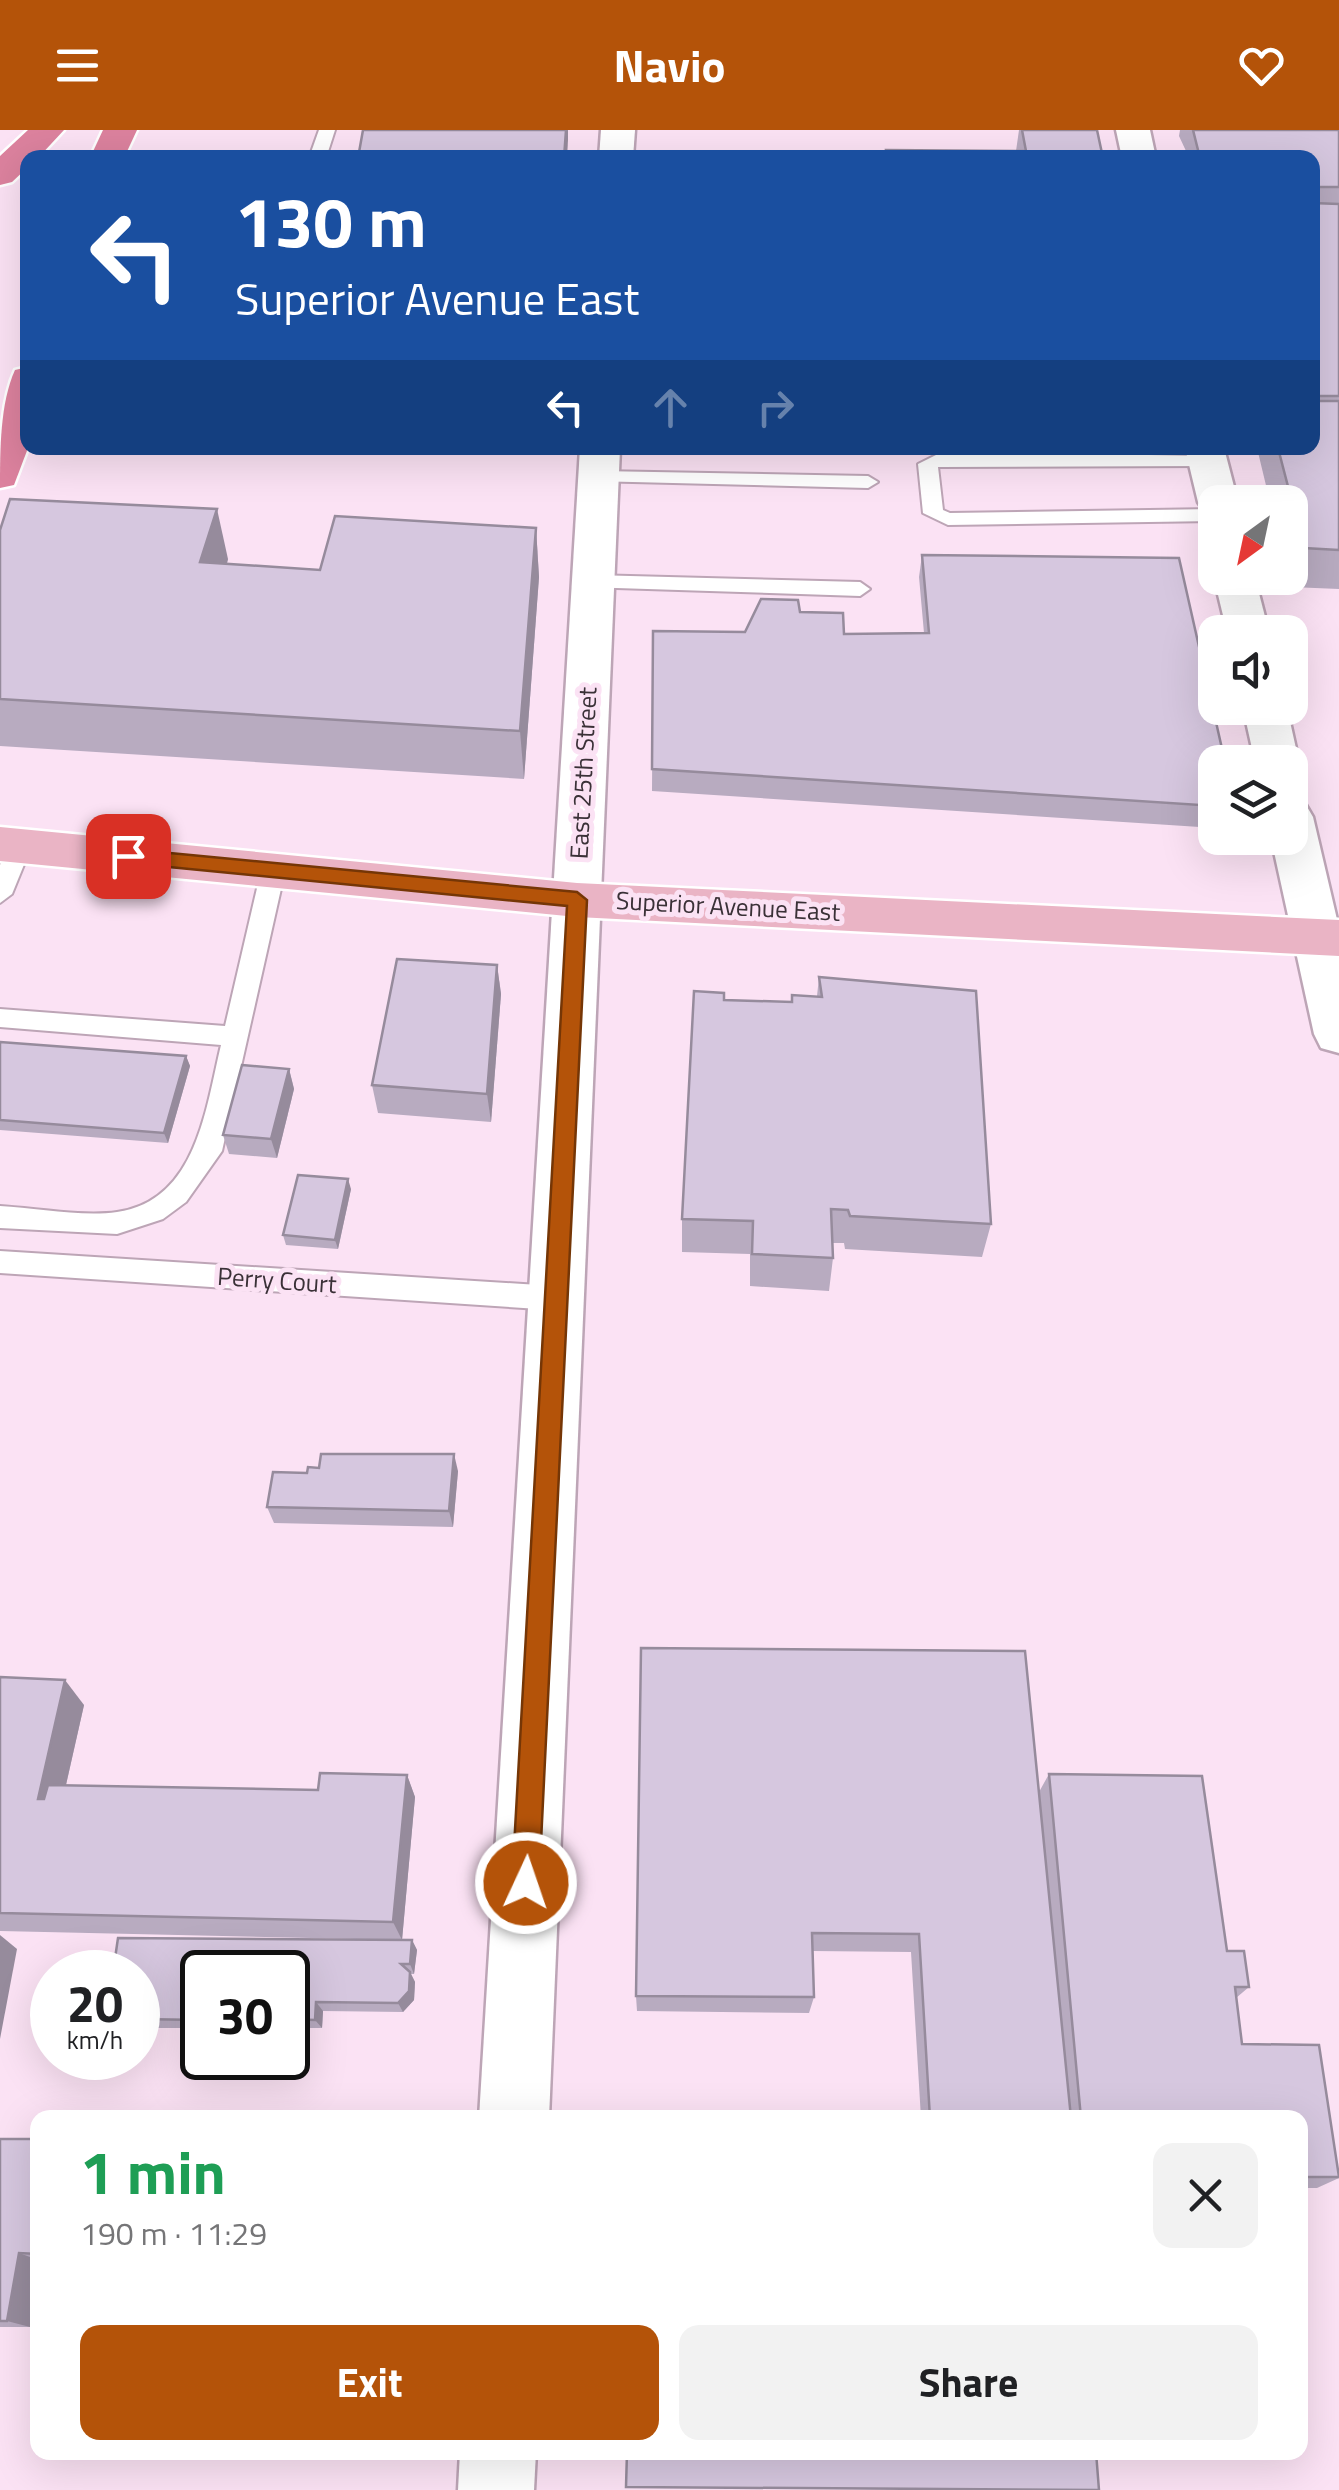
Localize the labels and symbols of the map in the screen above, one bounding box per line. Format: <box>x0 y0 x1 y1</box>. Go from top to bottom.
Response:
north arrow <box>1198 485 1308 595</box>
street label: East 25th Street <box>560 686 606 860</box>
pin <box>86 814 171 899</box>
street label: Superior Avenue East <box>615 881 841 931</box>
street label: Perry Court <box>216 1257 338 1303</box>
position arrow <box>474 1831 578 1935</box>
speed limit sign: 30 <box>180 1950 310 2080</box>

